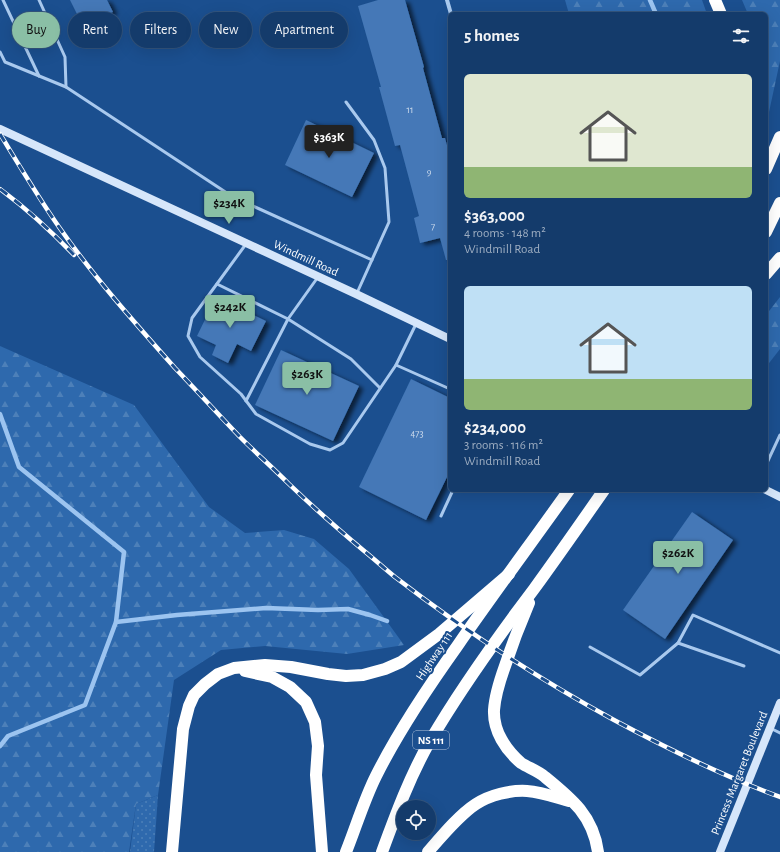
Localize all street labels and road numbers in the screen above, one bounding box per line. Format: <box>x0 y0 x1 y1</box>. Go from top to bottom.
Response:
street label: Windmill Road <box>272 238 340 278</box>
street label: Highway 111 <box>413 630 455 683</box>
street label: Princess Margaret Boulevard <box>709 709 769 837</box>
road number: NS 111 <box>413 731 449 749</box>

